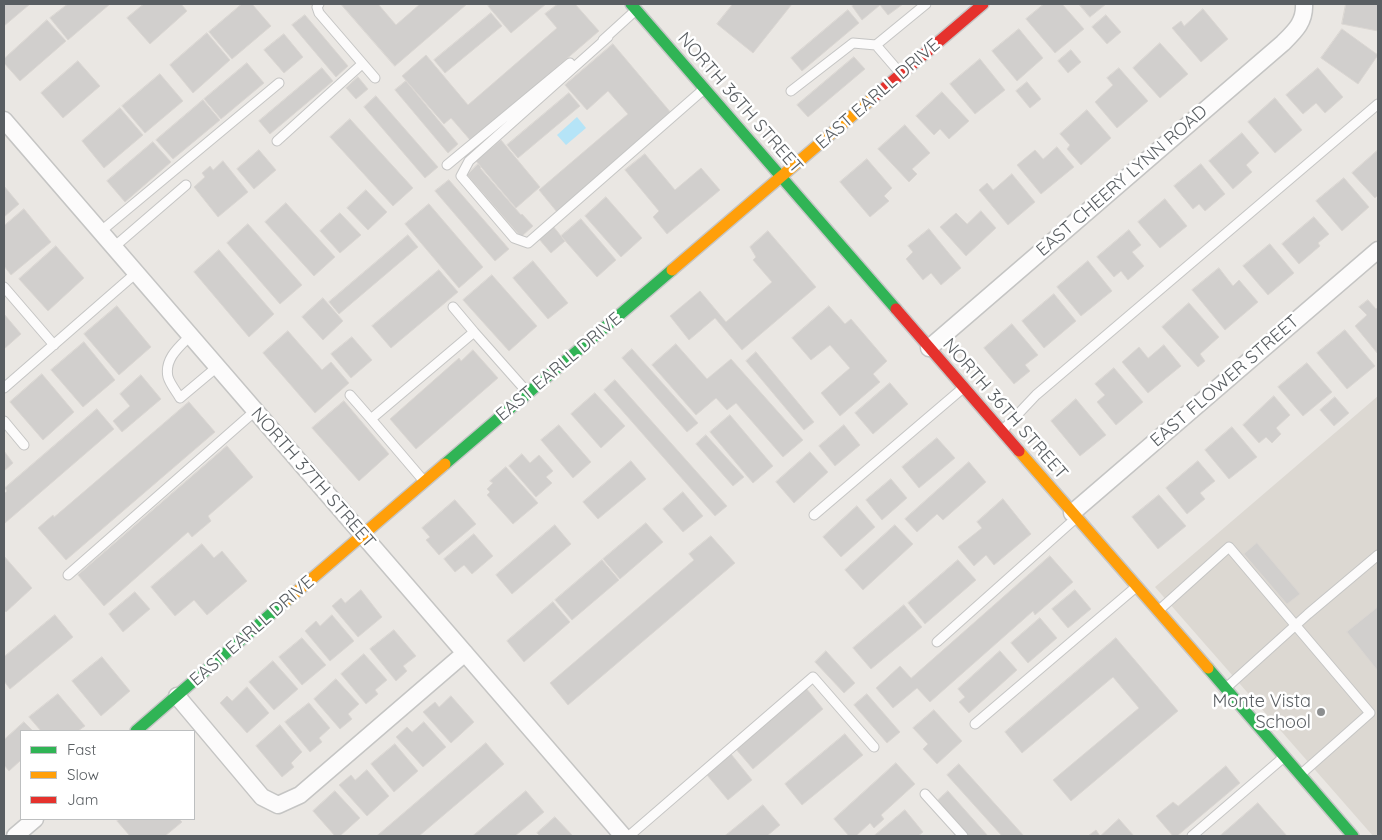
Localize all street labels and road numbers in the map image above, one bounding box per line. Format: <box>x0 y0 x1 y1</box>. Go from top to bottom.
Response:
street label: NORTH 36TH STREET <box>673 28 807 178</box>
street label: EAST EARLL DRIVE <box>811 34 945 154</box>
street label: EAST CHEERY LYNN ROAD <box>1032 101 1212 261</box>
street label: EAST EARLL DRIVE <box>492 308 626 426</box>
street label: EAST FLOWER STREET <box>1146 311 1304 451</box>
street label: NORTH 36TH STREET <box>938 334 1072 484</box>
street label: NORTH 37TH STREET <box>246 403 380 553</box>
street label: EAST EARLL DRIVE <box>185 571 319 691</box>

